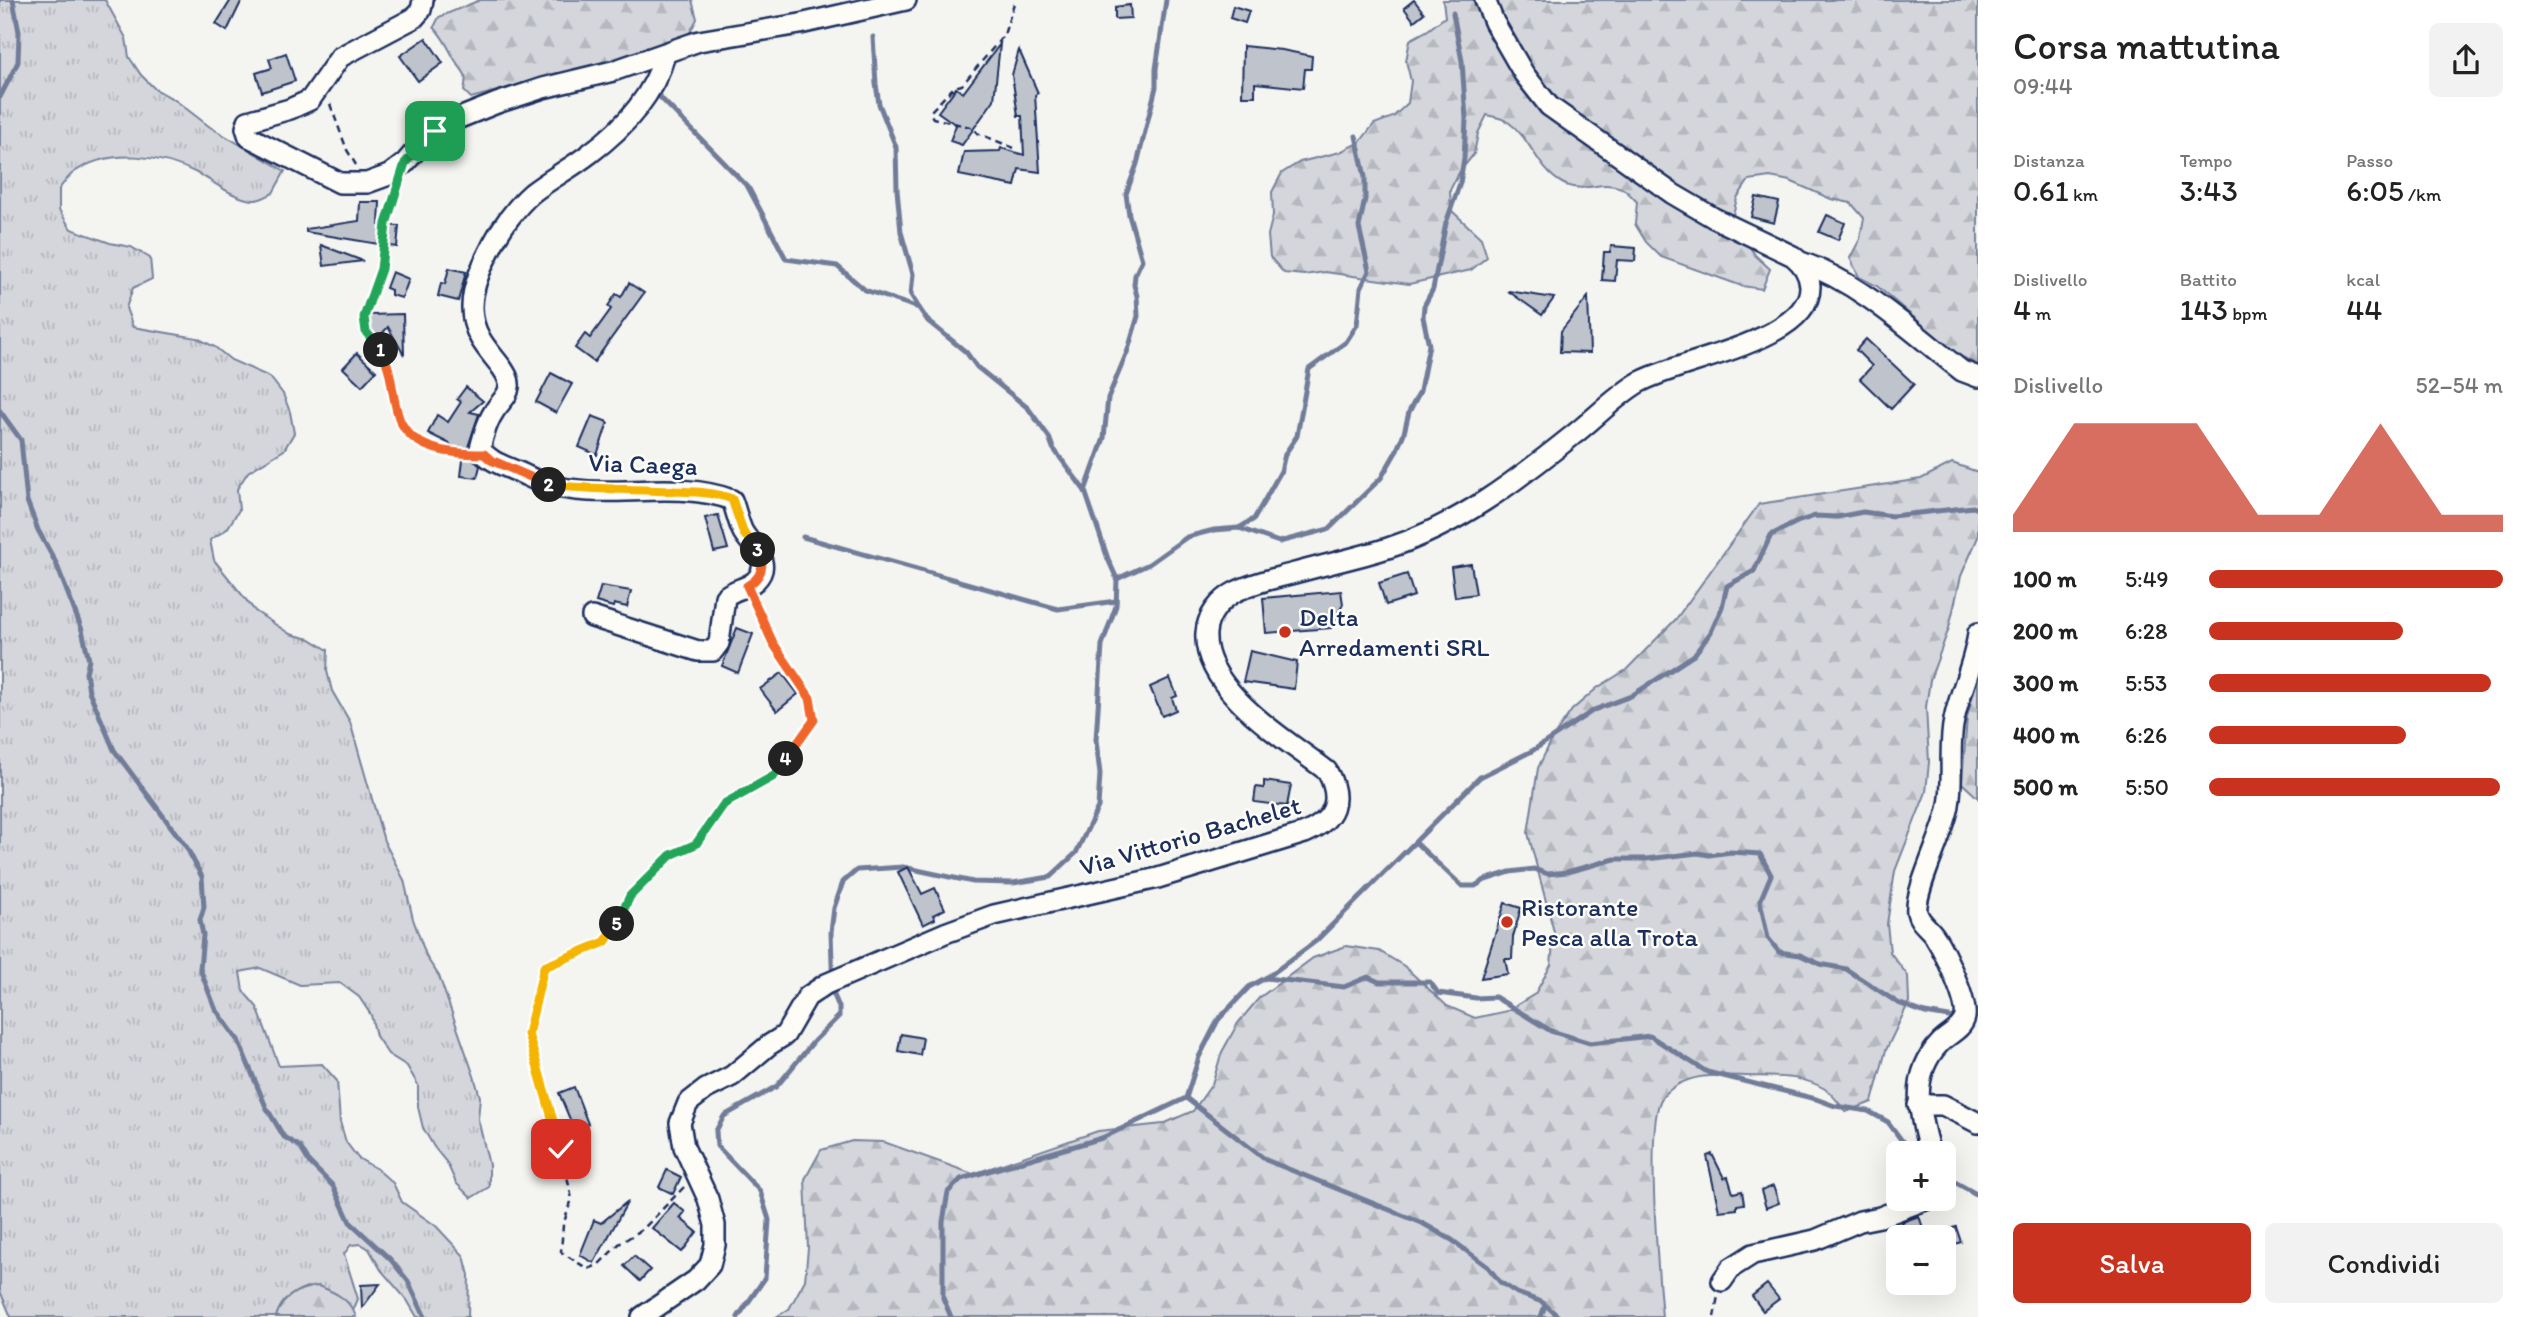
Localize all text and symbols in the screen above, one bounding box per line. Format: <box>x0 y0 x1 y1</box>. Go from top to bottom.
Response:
text: Corsa mattutina <box>2013 23 2280 69</box>
button: share <box>2429 23 2503 97</box>
text: 09:44 <box>2013 72 2072 100</box>
pin <box>405 101 465 161</box>
icon: arrive <box>416 112 454 150</box>
text: Distanza <box>2013 149 2085 172</box>
text: Tempo <box>2180 149 2233 172</box>
text: Passo <box>2346 149 2393 172</box>
text: 0.61 <box>2013 172 2069 209</box>
text: 3:43 <box>2180 172 2238 209</box>
text: 6:05 <box>2346 172 2404 209</box>
text: km <box>2069 183 2098 206</box>
text: /km <box>2404 183 2441 206</box>
text: Dislivello <box>2013 268 2088 291</box>
text: Battito <box>2180 268 2237 291</box>
text: kcal <box>2346 268 2380 291</box>
text: 4 <box>2013 291 2031 328</box>
text: 143 <box>2180 291 2228 328</box>
text: 44 <box>2346 291 2382 328</box>
text: m <box>2031 302 2051 325</box>
text: bpm <box>2228 302 2268 325</box>
pin: 1 <box>364 332 398 368</box>
text: 1 <box>376 338 385 361</box>
text: Dislivello <box>2013 371 2103 399</box>
text: 52–54 m <box>2416 371 2503 399</box>
street label: Via Caega <box>588 446 698 482</box>
pin: 2 <box>532 468 566 503</box>
text: 2 <box>544 473 554 496</box>
pin: 3 <box>740 532 776 568</box>
text: 3 <box>752 538 763 561</box>
text: 100 m <box>2013 565 2077 593</box>
text: 5:49 <box>2125 565 2169 593</box>
place label: Delta Arredamenti SRL <box>1299 601 1490 663</box>
text: 200 m <box>2013 617 2078 645</box>
text: 6:28 <box>2125 617 2168 645</box>
marker: Delta Arredamenti SRL <box>1277 624 1293 640</box>
text: 300 m <box>2013 669 2078 697</box>
text: 5:53 <box>2125 669 2167 697</box>
text: 400 m <box>2013 721 2080 749</box>
text: 6:26 <box>2125 721 2167 749</box>
pin: 4 <box>768 742 804 776</box>
text: 4 <box>780 747 791 770</box>
text: 500 m <box>2013 773 2078 801</box>
text: 5:50 <box>2125 773 2169 801</box>
street label: Via Vittorio Bachelet <box>1076 789 1304 883</box>
place label: Ristorante Pesca alla Trota <box>1521 891 1698 953</box>
pin: 5 <box>600 906 634 942</box>
text: 5 <box>612 912 621 935</box>
marker: Ristorante Pesca alla Trota <box>1499 914 1515 930</box>
pin <box>531 1119 591 1179</box>
icon: check <box>542 1130 580 1168</box>
map controls <box>1886 1141 1956 1295</box>
button: + <box>1886 1141 1956 1211</box>
button: Salva <box>2013 1223 2251 1303</box>
button: Condividi <box>2265 1223 2503 1303</box>
button: − <box>1886 1225 1956 1295</box>

